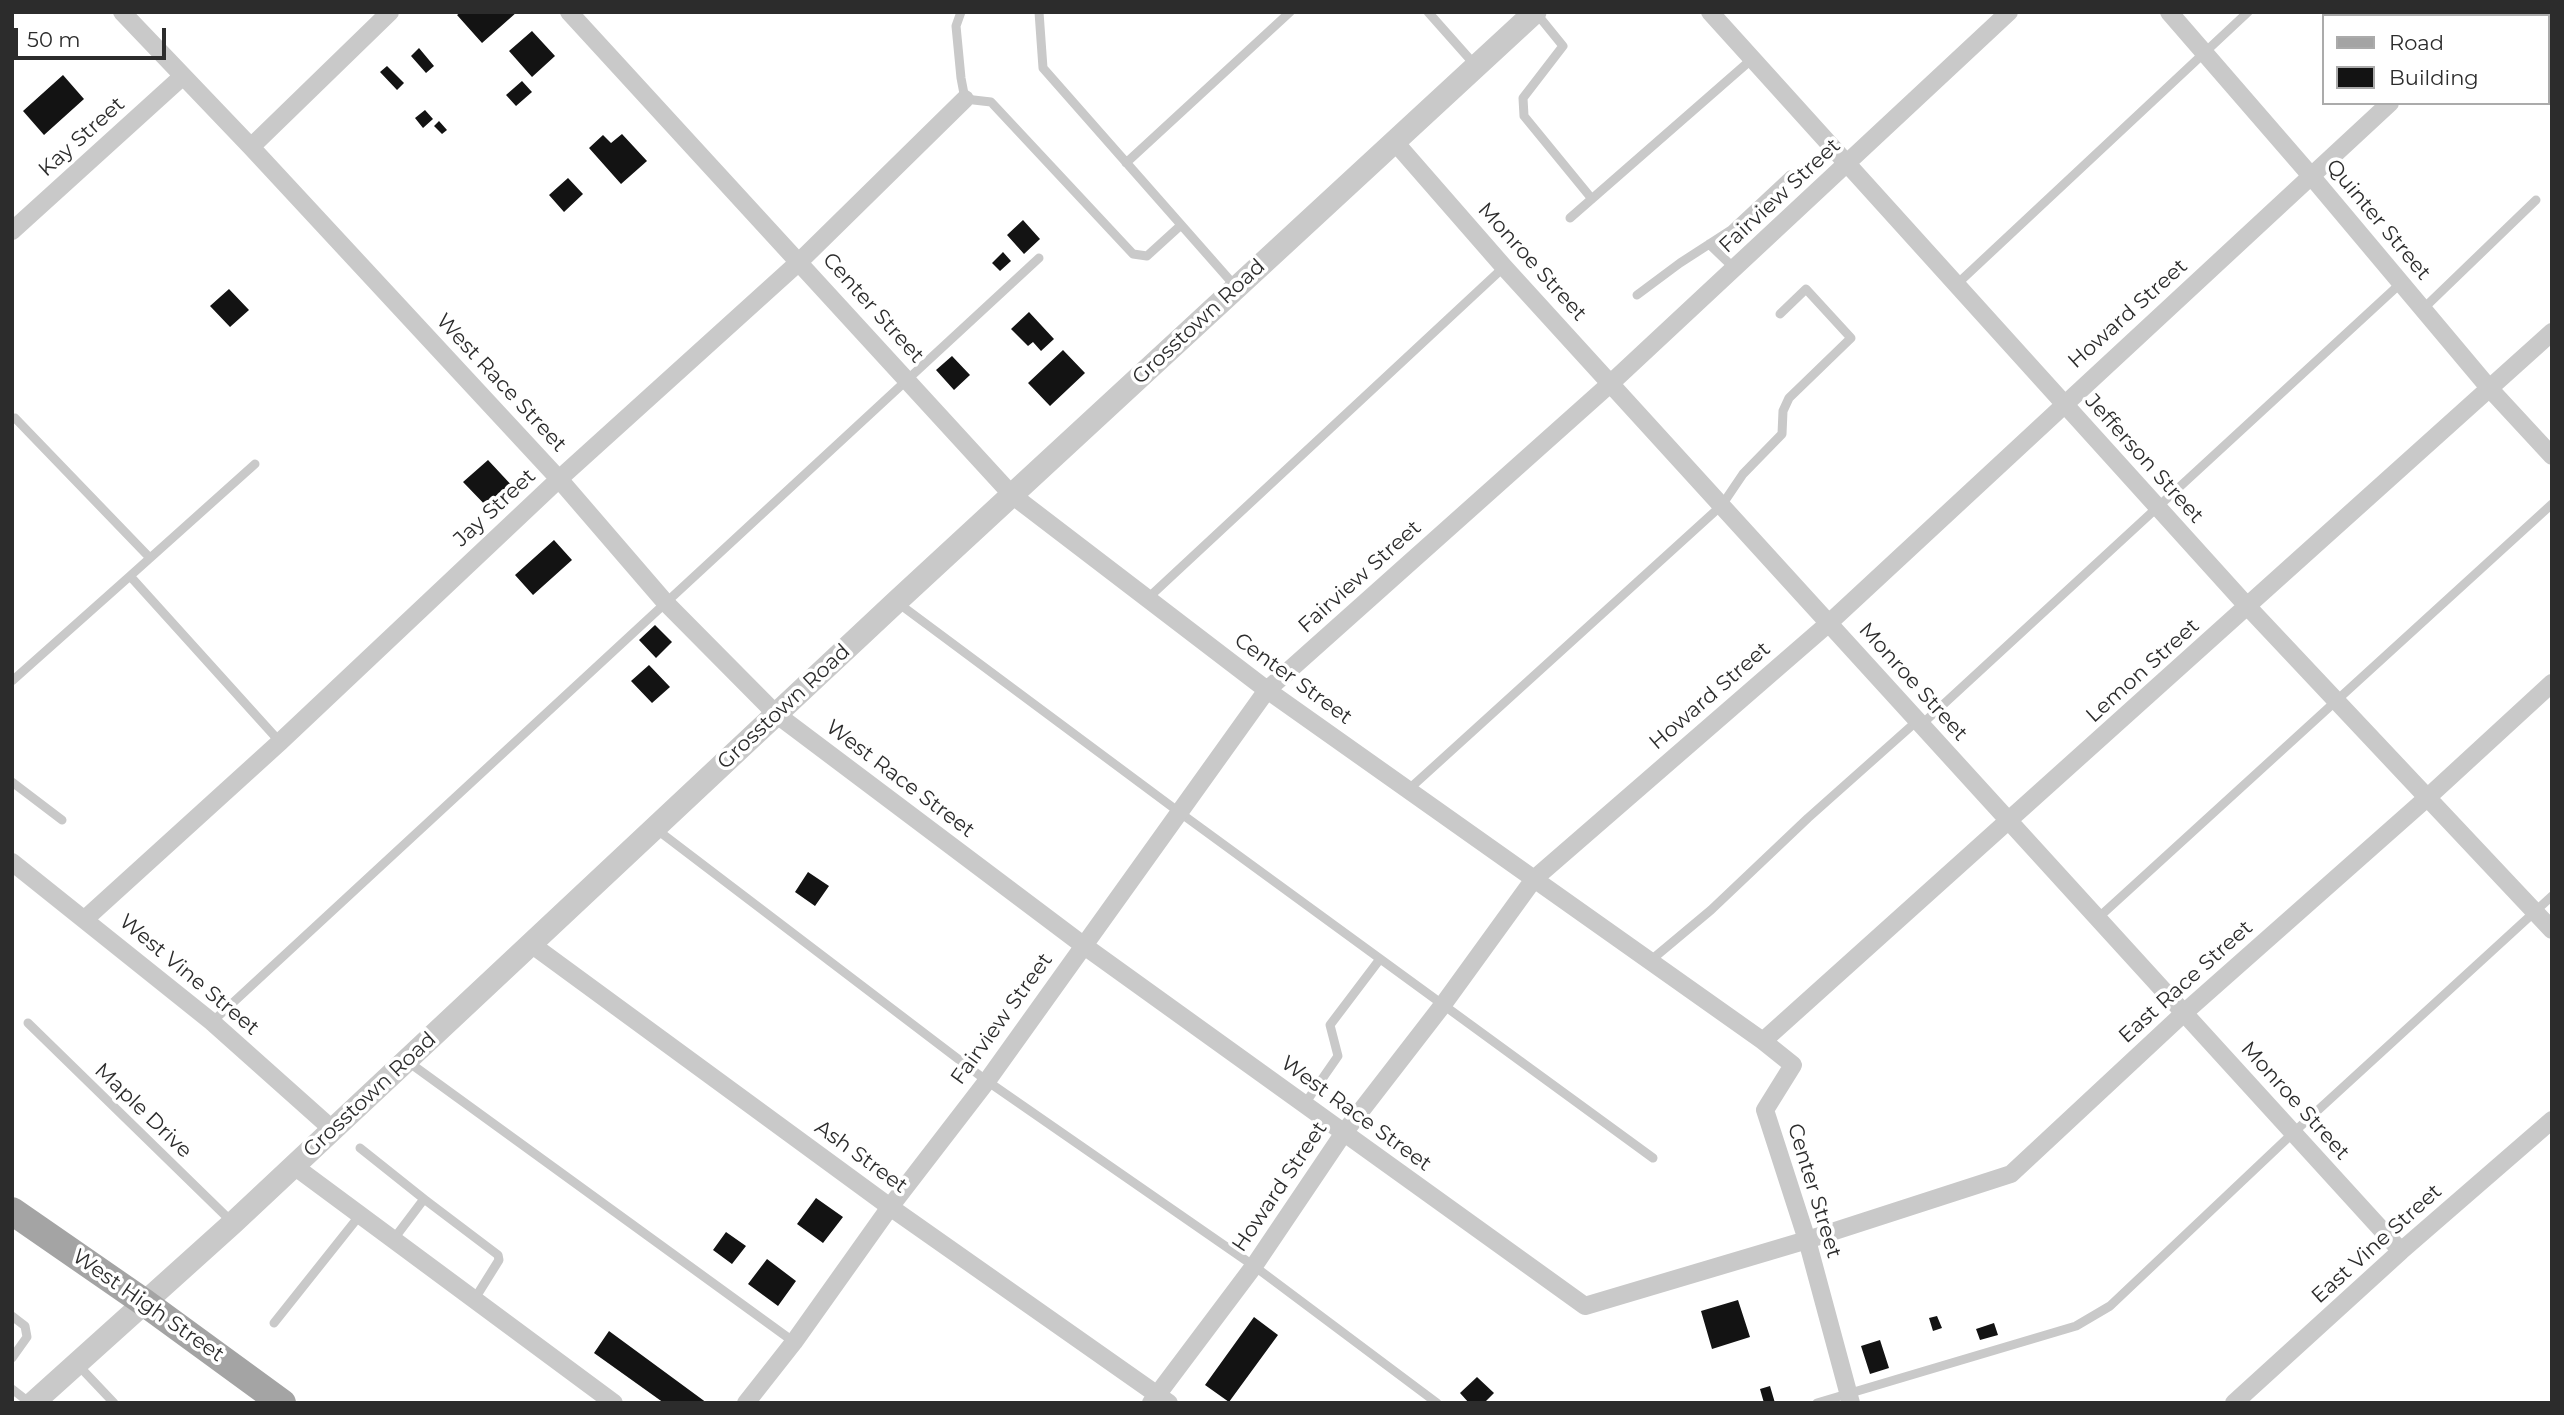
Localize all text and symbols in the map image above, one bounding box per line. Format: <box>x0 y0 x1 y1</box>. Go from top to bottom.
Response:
scale bar <box>18 14 170 58</box>
legend <box>2322 14 2550 105</box>
text: 50 m <box>27 27 81 52</box>
text: Road <box>2389 30 2444 55</box>
text: Building <box>2389 65 2479 90</box>
street label: Kay Street <box>34 92 130 182</box>
street label: Fairview Street <box>1714 133 1846 259</box>
street label: Quinter Street <box>2320 155 2436 285</box>
street label: Monroe Street <box>1472 198 1592 326</box>
street label: Center Street <box>817 248 929 368</box>
street label: Grosstown Road <box>1127 254 1271 390</box>
street label: Howard Street <box>2063 254 2193 374</box>
street label: West Race Street <box>430 309 572 457</box>
street label: Jefferson Street <box>2079 389 2209 529</box>
street label: Jay Street <box>449 464 541 552</box>
street label: Fairview Street <box>1293 515 1427 639</box>
street label: Lemon Street <box>2081 614 2205 728</box>
street label: Monroe Street <box>1853 618 1973 746</box>
street label: Center Street <box>1229 628 1357 730</box>
street label: Howard Street <box>1644 637 1776 755</box>
street label: Grosstown Road <box>712 639 856 775</box>
street label: West Race Street <box>821 715 979 843</box>
street label: West Vine Street <box>114 909 264 1041</box>
street label: East Race Street <box>2114 915 2258 1049</box>
street label: Fairview Street <box>946 948 1058 1090</box>
street label: Grosstown Road <box>298 1027 442 1163</box>
street label: Monroe Street <box>2235 1037 2355 1165</box>
street label: West Race Street <box>1276 1051 1436 1177</box>
street label: Maple Drive <box>89 1058 197 1164</box>
street label: Ash Street <box>810 1115 912 1199</box>
street label: Howard Street <box>1227 1117 1333 1257</box>
street label: Center Street <box>1782 1121 1846 1261</box>
street label: East Vine Street <box>2307 1179 2447 1309</box>
street label: West High Street <box>67 1244 229 1368</box>

